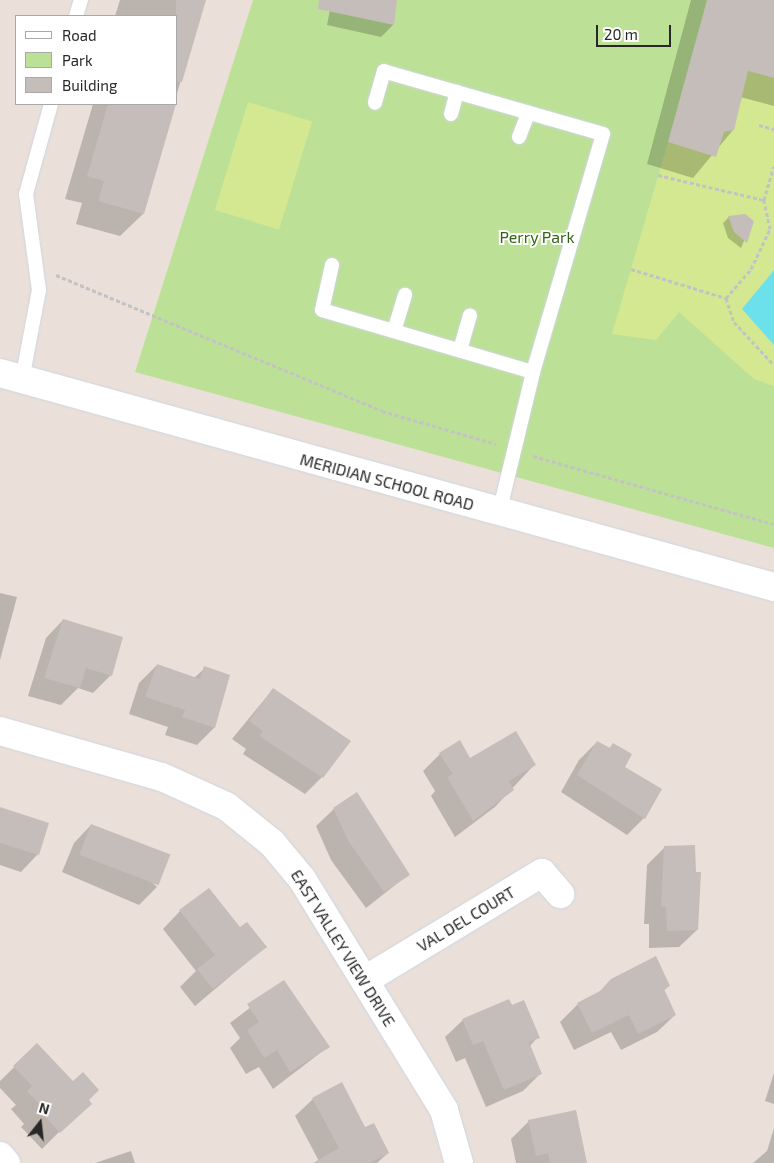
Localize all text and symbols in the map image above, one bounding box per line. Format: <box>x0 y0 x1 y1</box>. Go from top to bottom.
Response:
legend <box>15 15 178 105</box>
scale bar <box>599 15 674 47</box>
text: 20 m <box>604 25 638 43</box>
text: Road <box>62 26 97 44</box>
text: Park <box>62 51 93 69</box>
text: Building <box>62 76 117 94</box>
park label: Perry Park <box>499 227 575 247</box>
street label: MERIDIAN SCHOOL ROAD <box>298 449 476 515</box>
street label: EAST VALLEY VIEW DRIVE <box>286 865 400 1031</box>
street label: VAL DEL COURT <box>413 882 519 956</box>
north arrow <box>15 1098 65 1148</box>
text: N <box>37 1099 51 1118</box>

